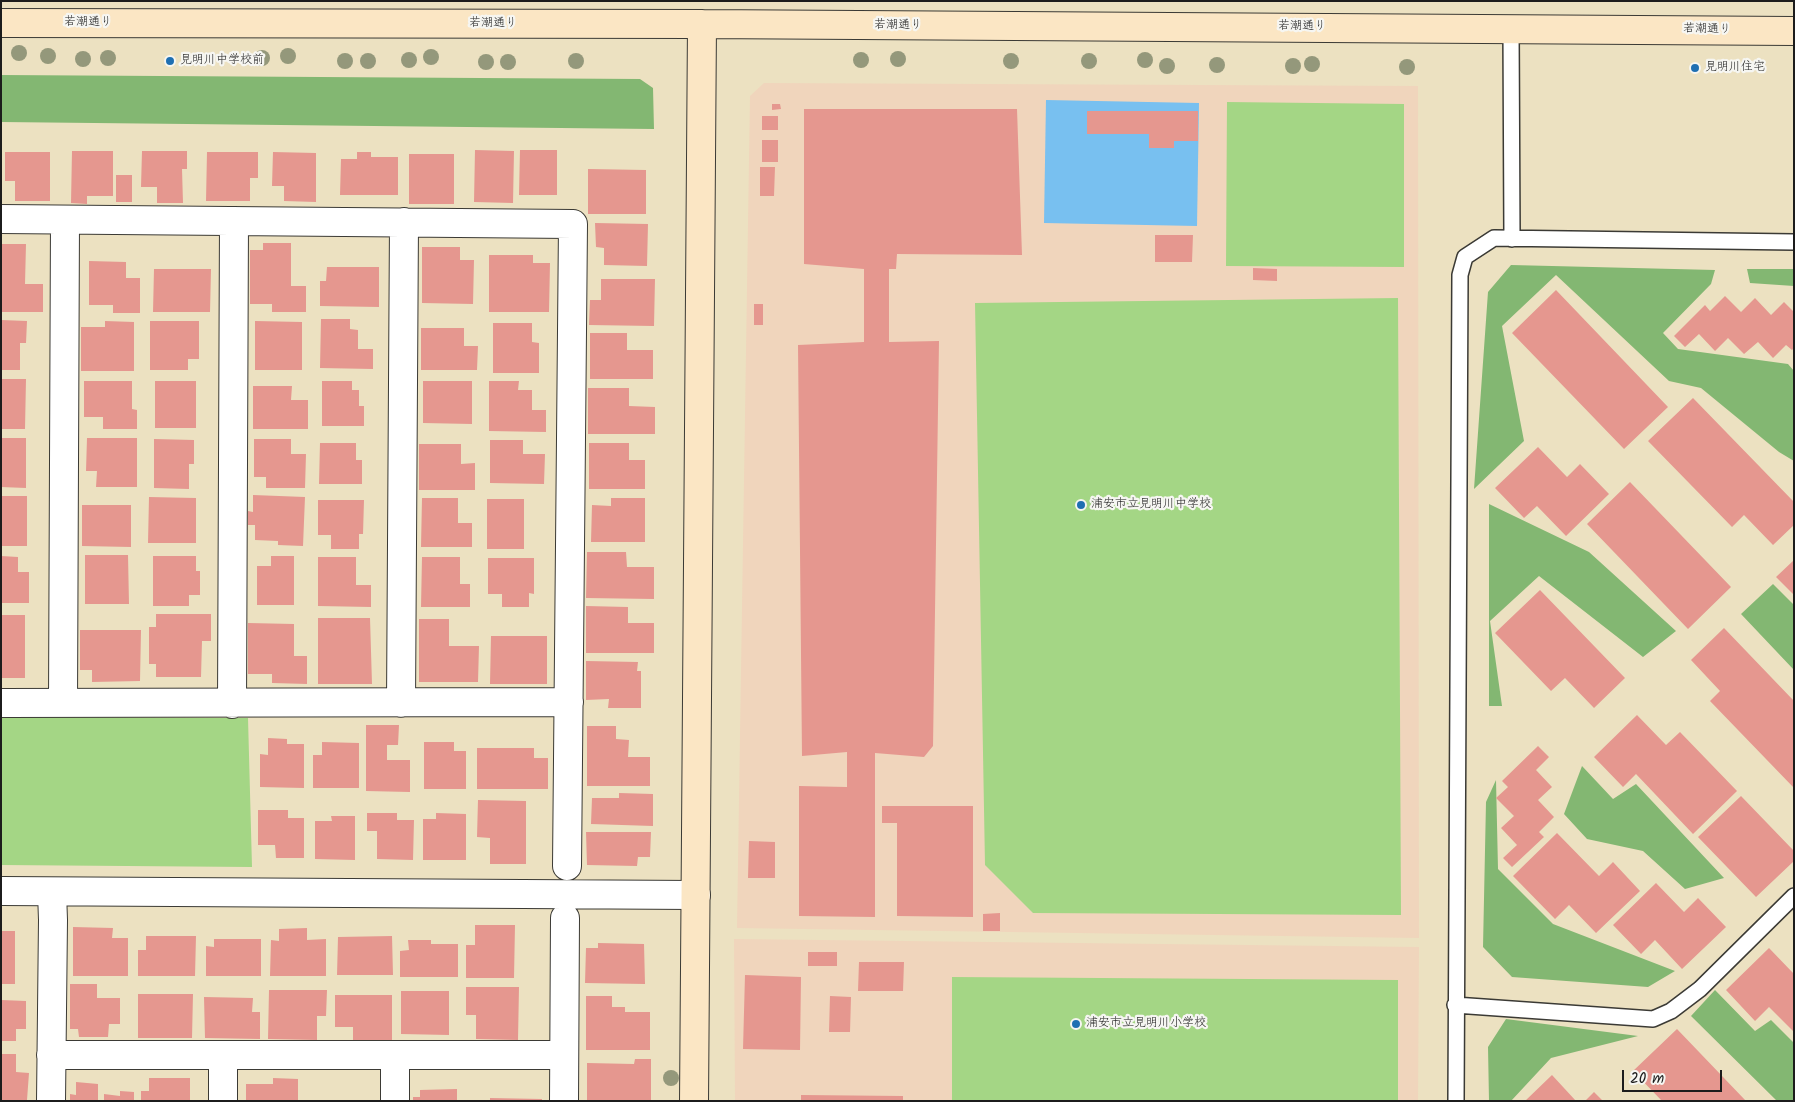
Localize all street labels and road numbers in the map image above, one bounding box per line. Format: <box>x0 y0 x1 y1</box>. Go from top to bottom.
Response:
street label: 若潮通り <box>64 16 112 30</box>
street label: 若潮通り <box>469 17 517 31</box>
street label: 若潮通り <box>874 19 922 33</box>
street label: 若潮通り <box>1278 20 1326 34</box>
street label: 若潮通り <box>1683 22 1731 38</box>

